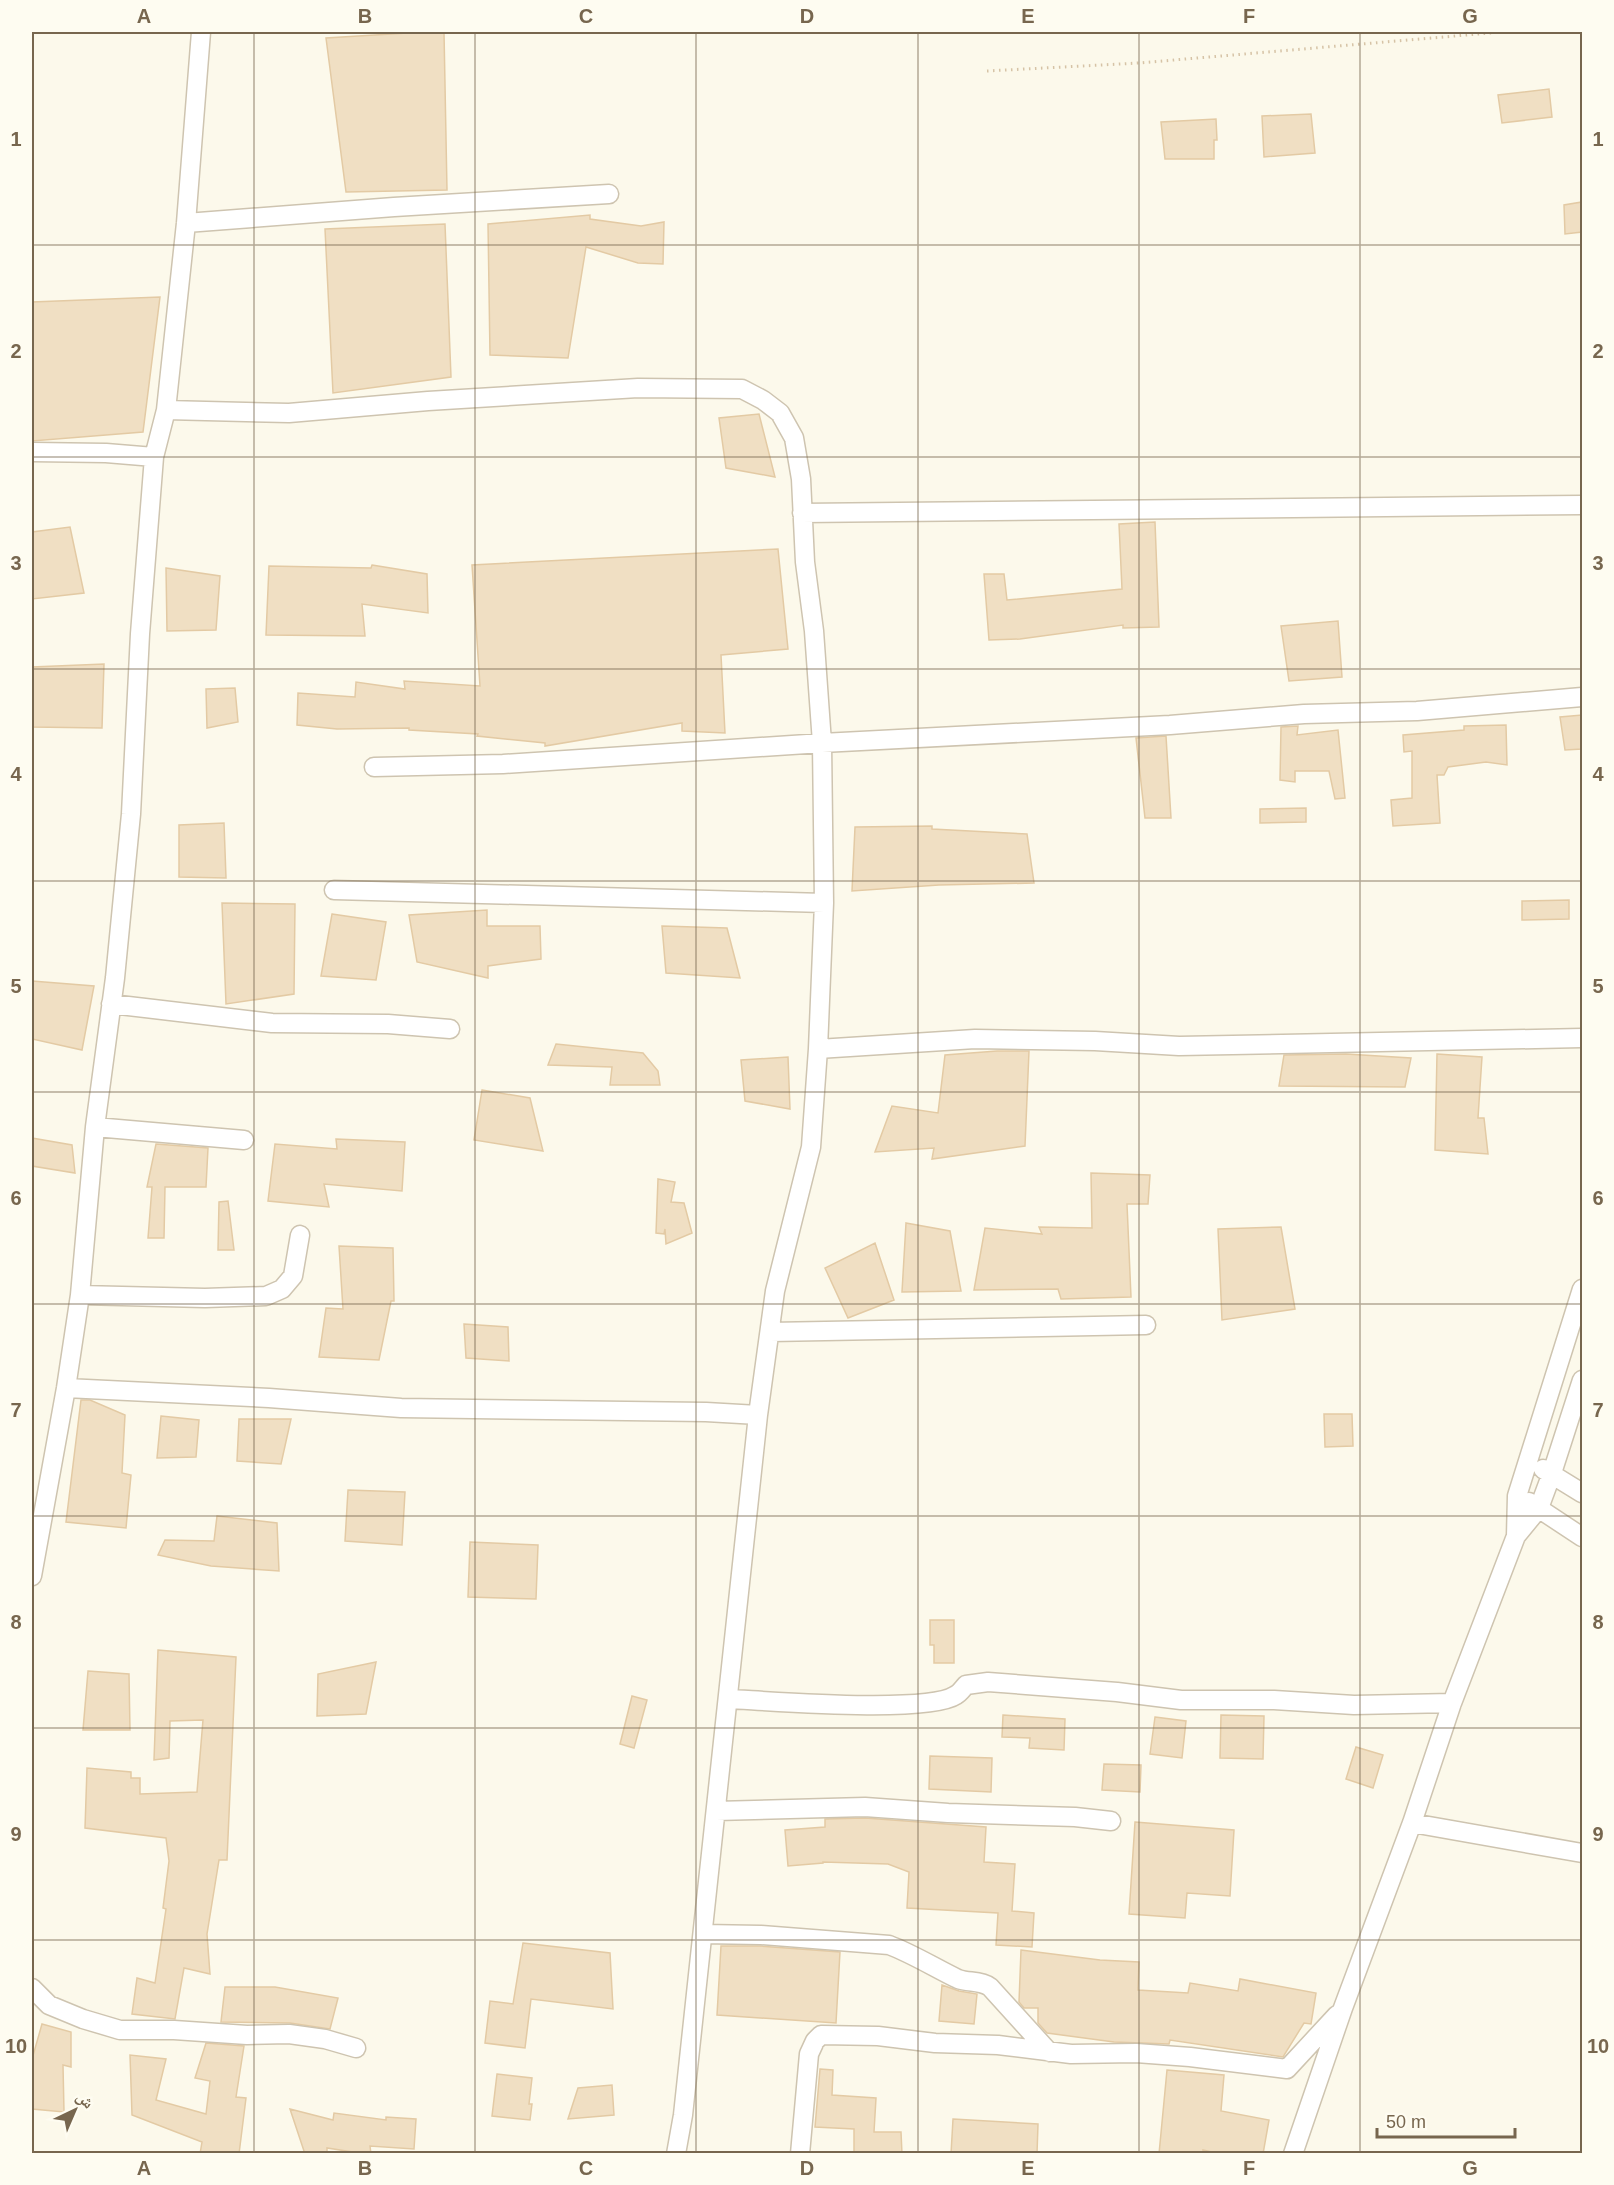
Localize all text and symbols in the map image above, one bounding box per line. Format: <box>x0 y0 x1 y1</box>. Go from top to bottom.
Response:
text: A <box>137 5 151 27</box>
text: B <box>358 5 372 27</box>
text: C <box>579 5 593 27</box>
text: D <box>800 5 814 27</box>
text: E <box>1021 5 1035 27</box>
text: F <box>1243 5 1255 27</box>
text: G <box>1462 5 1478 27</box>
text: 1 <box>10 128 22 150</box>
text: 1 <box>1592 128 1604 150</box>
text: 2 <box>10 340 22 362</box>
text: 2 <box>1592 340 1604 362</box>
text: 3 <box>10 552 22 574</box>
text: 3 <box>1592 552 1604 574</box>
text: 4 <box>10 763 22 785</box>
text: 4 <box>1592 763 1604 785</box>
text: 5 <box>10 975 22 997</box>
text: 5 <box>1592 975 1604 997</box>
text: 6 <box>10 1187 22 1209</box>
text: 6 <box>1592 1187 1604 1209</box>
text: 7 <box>10 1399 22 1421</box>
text: 7 <box>1592 1399 1604 1421</box>
text: 8 <box>10 1611 22 1633</box>
text: 8 <box>1592 1611 1604 1633</box>
text: 9 <box>10 1823 22 1845</box>
text: 9 <box>1592 1823 1604 1845</box>
text: 10 <box>5 2035 27 2057</box>
text: 10 <box>1587 2035 1609 2057</box>
north arrow <box>45 2080 105 2140</box>
text: ش <box>72 2088 97 2112</box>
scale bar <box>1377 2101 1515 2139</box>
text: 50 m <box>1386 2112 1426 2132</box>
text: A <box>137 2157 151 2179</box>
text: B <box>358 2157 372 2179</box>
text: C <box>579 2157 593 2179</box>
text: D <box>800 2157 814 2179</box>
text: E <box>1021 2157 1035 2179</box>
text: F <box>1243 2157 1255 2179</box>
text: G <box>1462 2157 1478 2179</box>

